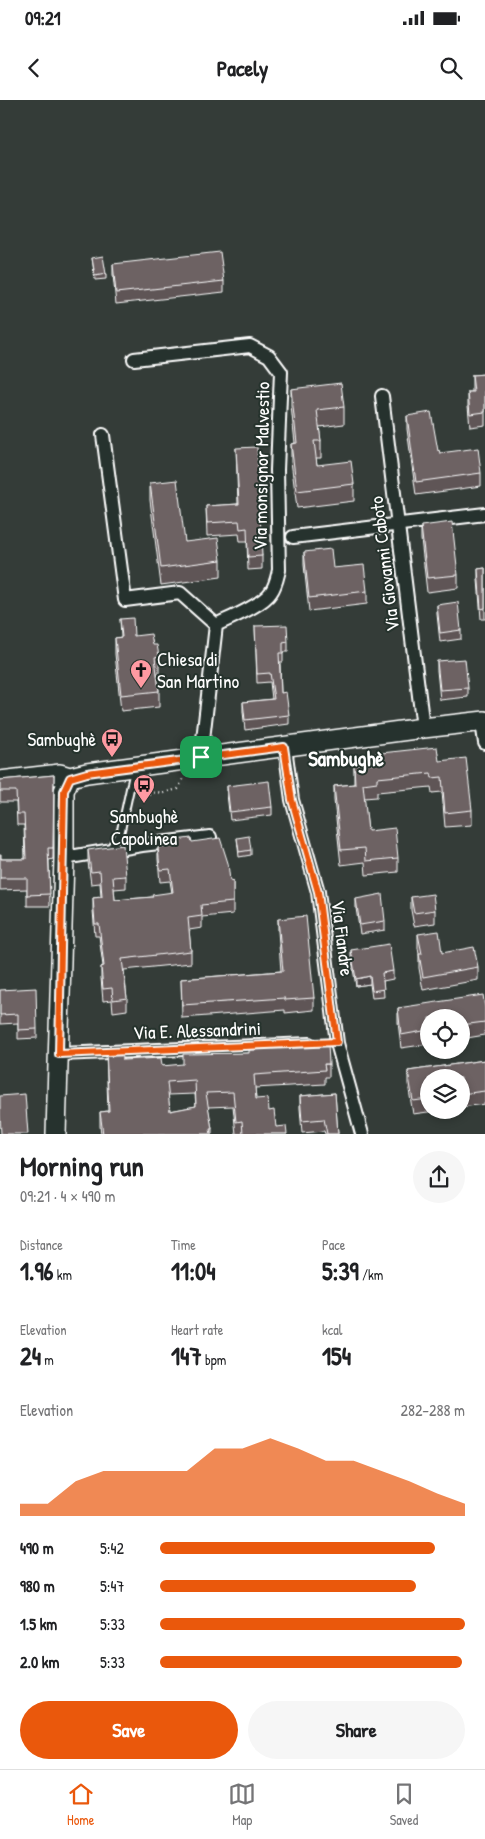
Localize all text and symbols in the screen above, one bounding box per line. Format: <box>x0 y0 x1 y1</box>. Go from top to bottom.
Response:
text: 09:21 <box>25 5 61 31</box>
text: Pacely <box>217 53 268 83</box>
icon: back <box>20 54 48 82</box>
icon: search <box>437 54 465 82</box>
street label: Via monsignor Malvestio <box>247 381 275 551</box>
street label: Via Giovanni Caboto <box>363 495 405 633</box>
place label: Chiesa di San Martino <box>157 646 240 694</box>
church icon: Chiesa di San Martino <box>129 658 153 689</box>
place label: Sambughè <box>27 726 96 752</box>
bus stop icon: Sambughè <box>100 727 124 758</box>
pin <box>180 736 222 778</box>
icon: arrive <box>187 743 215 771</box>
district label: Sambughè <box>308 744 385 774</box>
bus stop icon: Sambughè Capolinea <box>132 773 156 804</box>
place label: Sambughè Capolinea <box>110 803 179 851</box>
street label: Via Fiandre <box>325 898 361 978</box>
map controls <box>420 1009 470 1119</box>
button: locate <box>420 1009 470 1059</box>
street label: Via E. Alessandrini <box>133 1015 261 1045</box>
button: layers <box>420 1069 470 1119</box>
text: Morning run <box>20 1147 144 1185</box>
button: share <box>413 1151 465 1203</box>
text: 09:21 · 4 × 490 m <box>20 1185 115 1207</box>
text: Distance <box>20 1235 63 1254</box>
text: Time <box>171 1235 196 1254</box>
text: Pace <box>322 1235 345 1254</box>
text: 1.96 <box>20 1254 54 1288</box>
text: 11:04 <box>171 1254 216 1288</box>
text: 5:39 <box>322 1254 359 1288</box>
text: km <box>54 1265 72 1284</box>
text: /km <box>359 1265 383 1284</box>
text: Elevation <box>20 1320 67 1339</box>
text: Heart rate <box>171 1320 223 1339</box>
text: kcal <box>322 1320 342 1339</box>
text: 24 <box>20 1339 41 1373</box>
text: 147 <box>171 1339 202 1373</box>
text: 154 <box>322 1339 351 1373</box>
text: m <box>41 1350 54 1369</box>
text: bpm <box>202 1350 226 1369</box>
text: Elevation <box>20 1399 73 1421</box>
text: 282–288 m <box>400 1399 465 1421</box>
text: 490 m <box>20 1537 54 1559</box>
text: 5:42 <box>100 1537 124 1559</box>
text: 980 m <box>20 1575 55 1597</box>
text: 5:47 <box>100 1575 124 1597</box>
text: 1.5 km <box>20 1613 57 1635</box>
text: 5:33 <box>100 1613 125 1635</box>
text: 2.0 km <box>20 1651 59 1673</box>
text: 5:33 <box>100 1651 125 1673</box>
button: Save <box>20 1701 238 1759</box>
button: Share <box>248 1701 465 1759</box>
tab: Home <box>67 1780 95 1829</box>
tab: Map <box>228 1780 256 1829</box>
tab: Saved <box>390 1780 418 1829</box>

